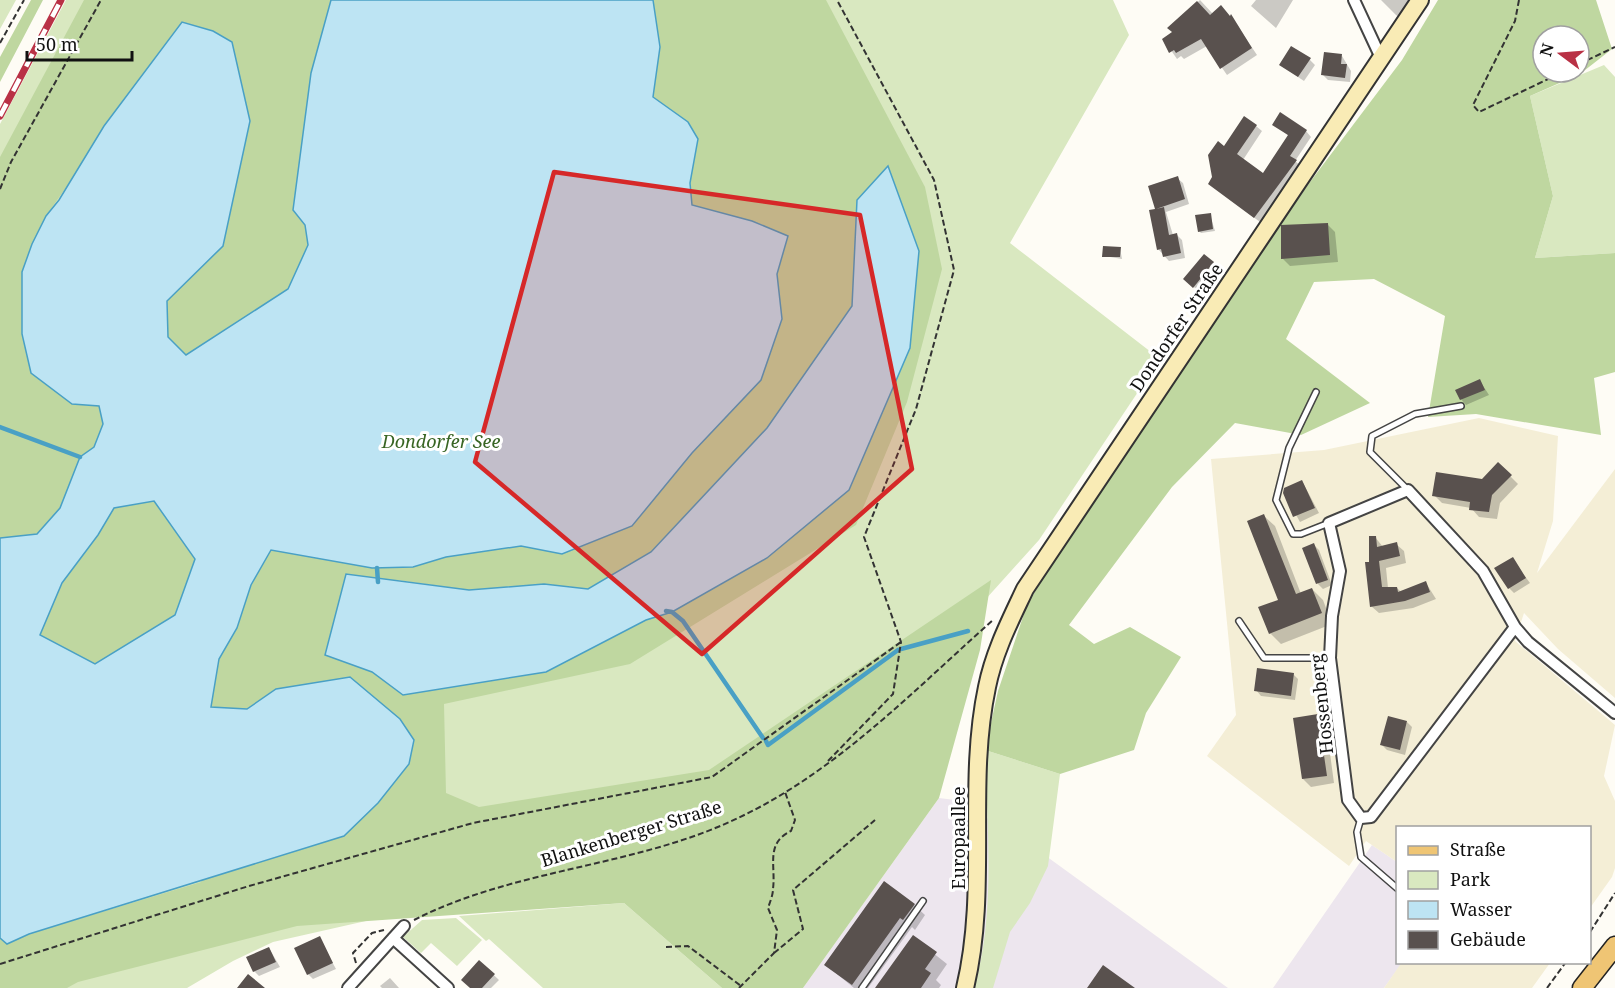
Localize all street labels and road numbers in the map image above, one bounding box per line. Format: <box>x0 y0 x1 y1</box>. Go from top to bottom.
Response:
street label: Dondorfer Straße <box>1124 258 1228 396</box>
street label: Hossenberg <box>1304 652 1338 755</box>
street label: Europaallee <box>946 786 970 890</box>
street label: Blankenberger Straße <box>538 794 724 872</box>

